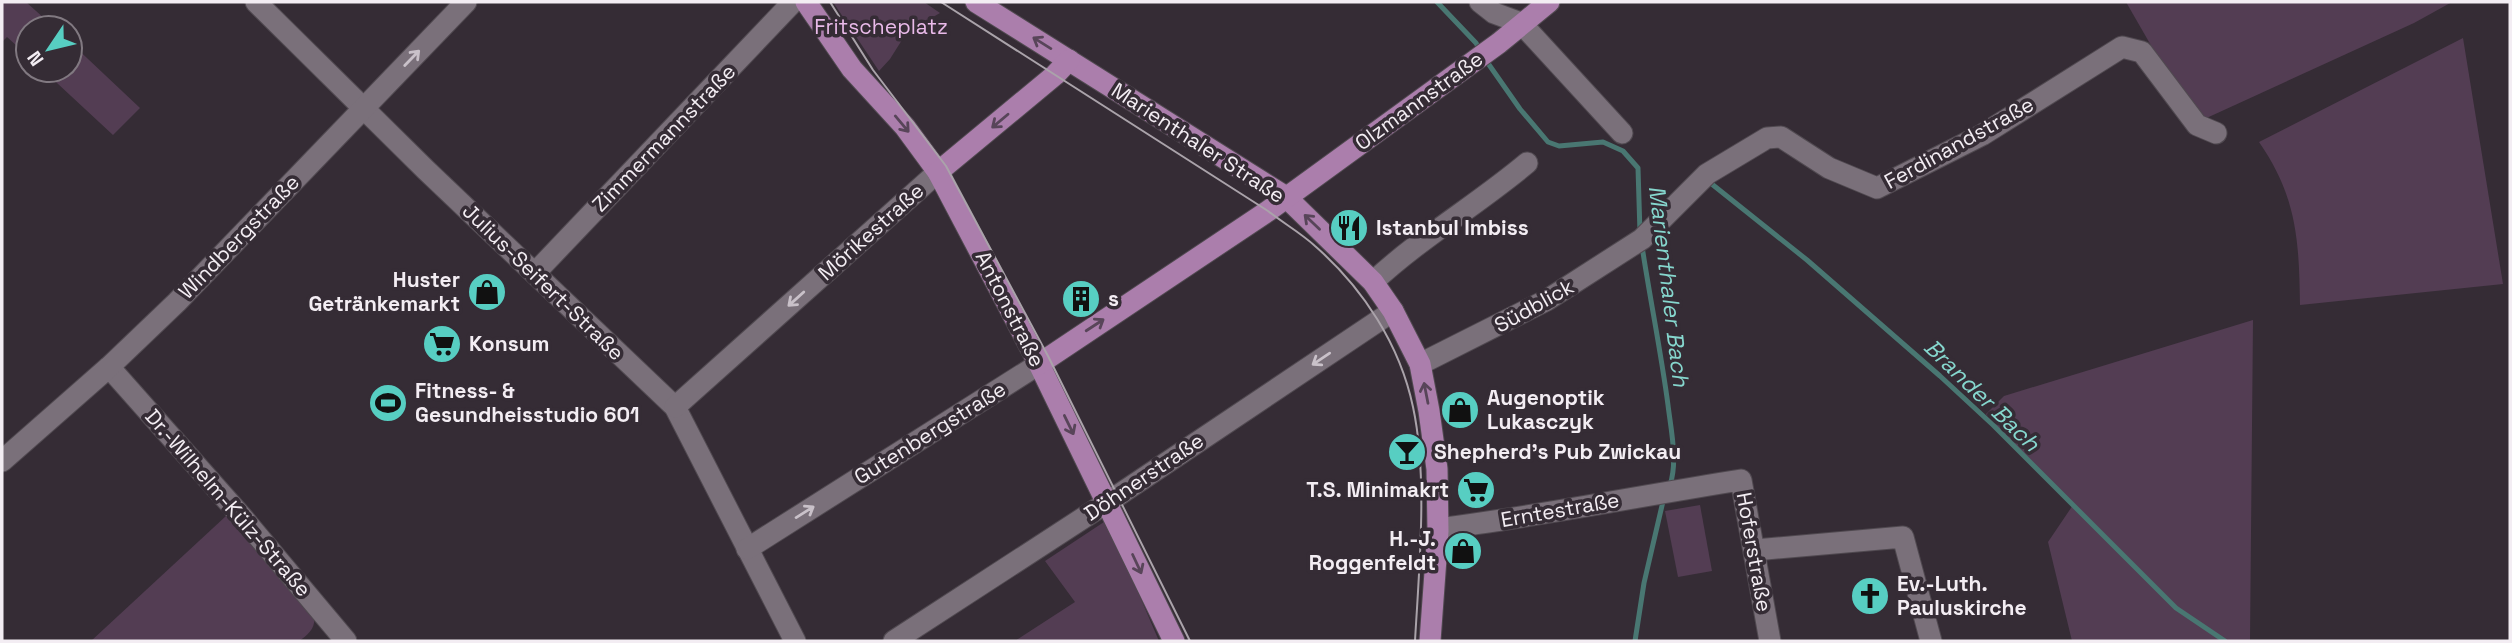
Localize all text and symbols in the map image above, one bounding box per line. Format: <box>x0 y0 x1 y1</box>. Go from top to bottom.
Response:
park label: Fritscheplatz <box>814 13 948 40</box>
north arrow <box>14 14 84 84</box>
one-way arrow <box>1032 35 1052 49</box>
street label: Olzmannstraße <box>1349 45 1488 156</box>
text: N <box>22 46 49 71</box>
one-way arrow <box>403 50 420 67</box>
street label: Zimmermannstraße <box>586 58 741 217</box>
street label: Marienthaler Straße <box>1106 76 1290 209</box>
street label: Ferdinandstraße <box>1879 90 2038 195</box>
one-way arrow <box>991 114 1009 129</box>
one-way arrow <box>894 115 909 133</box>
street label: Windbergstraße <box>172 169 305 305</box>
street label: Mörikestraße <box>812 177 929 286</box>
water label: Marienthaler Bach <box>1642 184 1696 389</box>
street label: Julius-Seifert-Straße <box>457 197 630 366</box>
restaurant icon: Istanbul Imbiss <box>1328 207 1370 249</box>
one-way arrow <box>1304 214 1321 231</box>
place label: Istanbul Imbiss <box>1376 214 1529 241</box>
street label: Antonstraße <box>970 246 1051 371</box>
place label: Huster Getränkemarkt <box>308 266 460 317</box>
shop icon: Huster Getränkemarkt <box>466 271 508 313</box>
street label: Südblick <box>1489 273 1578 338</box>
building icon: s <box>1060 278 1102 320</box>
place label: s <box>1108 285 1119 312</box>
one-way arrow <box>787 291 805 307</box>
one-way arrow <box>1085 318 1105 332</box>
supermarket icon: Konsum <box>421 323 463 365</box>
place label: Konsum <box>469 330 550 357</box>
water label: Brander Bach <box>1918 332 2047 458</box>
one-way arrow <box>1312 352 1331 366</box>
street label: Gutenbergstraße <box>849 375 1011 490</box>
place label: Fitness- & Gesundheisstudio 601 <box>415 377 640 428</box>
sports icon: Fitness- & Gesundheisstudio 601 <box>367 382 409 424</box>
one-way arrow <box>1418 382 1432 405</box>
place label: Augenoptik Lukasczyk <box>1487 384 1605 435</box>
shop icon: Augenoptik Lukasczyk <box>1439 389 1481 431</box>
street label: Dr.-Wilhelm-Külz-Straße <box>139 403 317 602</box>
one-way arrow <box>1063 414 1077 435</box>
street label: Döhnerstraße <box>1079 427 1209 527</box>
bar icon: Shepherd's Pub Zwickau <box>1386 431 1428 473</box>
place label: Shepherd's Pub Zwickau <box>1434 438 1681 465</box>
supermarket icon: T.S. Minimakrt <box>1455 469 1497 511</box>
place label: T.S. Minimakrt <box>1306 476 1449 503</box>
street label: Erntestraße <box>1499 486 1621 533</box>
street label: Hoferstraße <box>1731 490 1778 614</box>
one-way arrow <box>795 505 814 520</box>
place label: H.-J. Roggenfeldt <box>1309 525 1436 576</box>
shop icon: H.-J. Roggenfeldt <box>1442 530 1484 572</box>
one-way arrow <box>1130 553 1144 574</box>
place label: Ev.-Luth. Pauluskirche <box>1897 570 2027 621</box>
church icon: Ev.-Luth. Pauluskirche <box>1849 575 1891 617</box>

